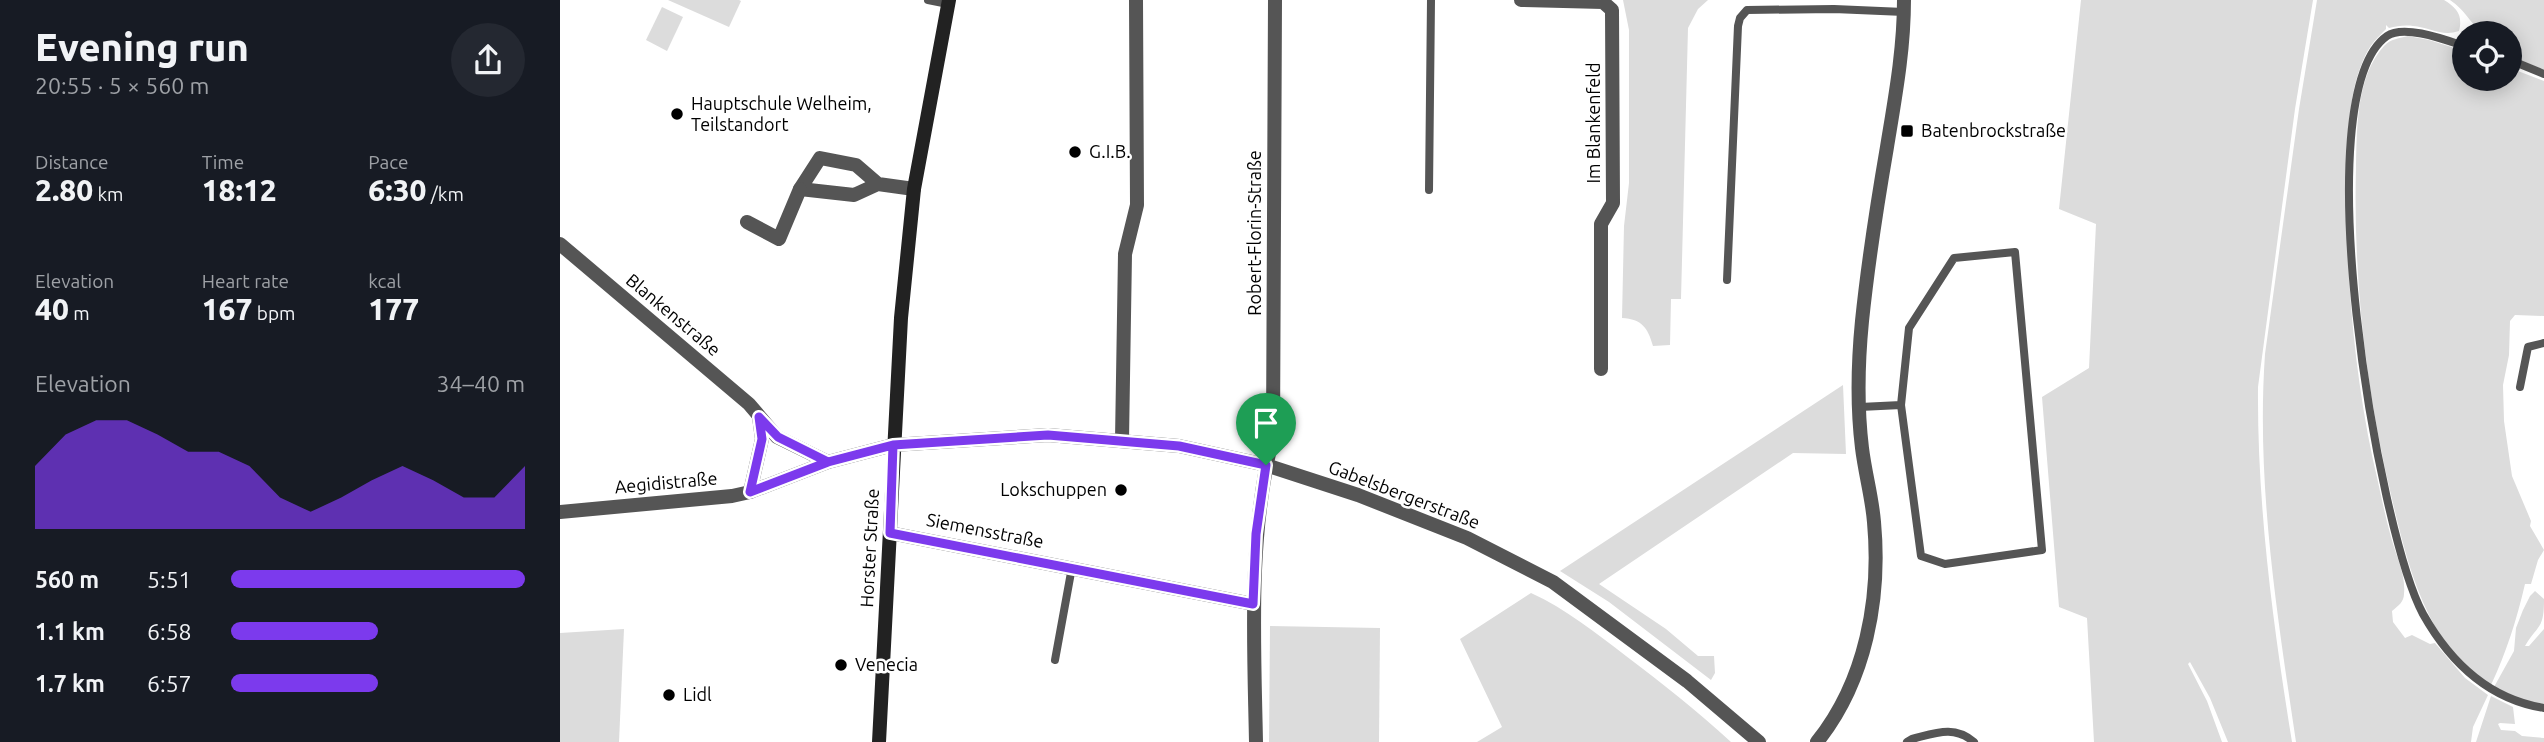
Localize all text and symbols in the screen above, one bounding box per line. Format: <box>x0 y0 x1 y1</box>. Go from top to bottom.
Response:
map controls <box>2452 21 2522 91</box>
button: locate <box>2452 21 2522 91</box>
button: share <box>451 23 525 97</box>
text: Evening run <box>35 26 249 68</box>
street label: Im Blankenfeld <box>1583 63 1603 184</box>
text: 20:55 · 5 × 560 m <box>35 73 209 98</box>
place label: Hauptschule Welheim, Teilstandort <box>691 93 872 134</box>
marker: Hauptschule Welheim, Teilstandort <box>669 106 685 122</box>
place label: Batenbrockstraße <box>1921 120 2066 140</box>
marker: Batenbrockstraße <box>1899 123 1915 139</box>
place label: G.I.B. <box>1089 141 1131 161</box>
marker: G.I.B. <box>1067 144 1083 160</box>
street label: Robert-Florin-Straße <box>1244 150 1264 316</box>
text: Distance <box>35 151 109 173</box>
text: Time <box>202 151 244 173</box>
text: Pace <box>368 151 409 173</box>
text: 2.80 <box>35 173 93 207</box>
text: 18:12 <box>202 173 277 207</box>
text: 6:30 <box>368 173 426 207</box>
text: km <box>93 183 123 205</box>
text: /km <box>426 183 464 205</box>
street label: Blankenstraße <box>623 269 725 359</box>
text: Elevation <box>35 270 114 292</box>
text: Heart rate <box>202 270 289 292</box>
text: kcal <box>368 270 401 292</box>
text: 40 <box>35 292 69 326</box>
text: 167 <box>202 292 252 326</box>
text: 177 <box>368 292 419 326</box>
text: m <box>69 302 90 324</box>
text: bpm <box>252 302 295 324</box>
text: Elevation <box>35 371 131 396</box>
text: 34–40 m <box>437 371 525 396</box>
pin <box>1236 393 1296 465</box>
icon: arrive <box>1247 404 1285 442</box>
street label: Gabelsbergerstraße <box>1326 456 1483 532</box>
street label: Aegidistraße <box>614 468 718 496</box>
place label: Lokschuppen <box>1000 479 1107 499</box>
marker: Lokschuppen <box>1113 482 1129 498</box>
street label: Horster Straße <box>856 488 882 608</box>
street label: Siemensstraße <box>925 509 1046 551</box>
text: 560 m <box>35 567 99 592</box>
text: 5:51 <box>147 567 192 592</box>
text: 1.1 km <box>35 619 105 644</box>
text: 6:58 <box>147 619 192 644</box>
place label: Venecia <box>855 654 918 674</box>
marker: Venecia <box>833 657 849 673</box>
text: 1.7 km <box>35 671 105 696</box>
text: 6:57 <box>147 671 192 696</box>
place label: Lidl <box>683 684 712 704</box>
marker: Lidl <box>661 687 677 703</box>

